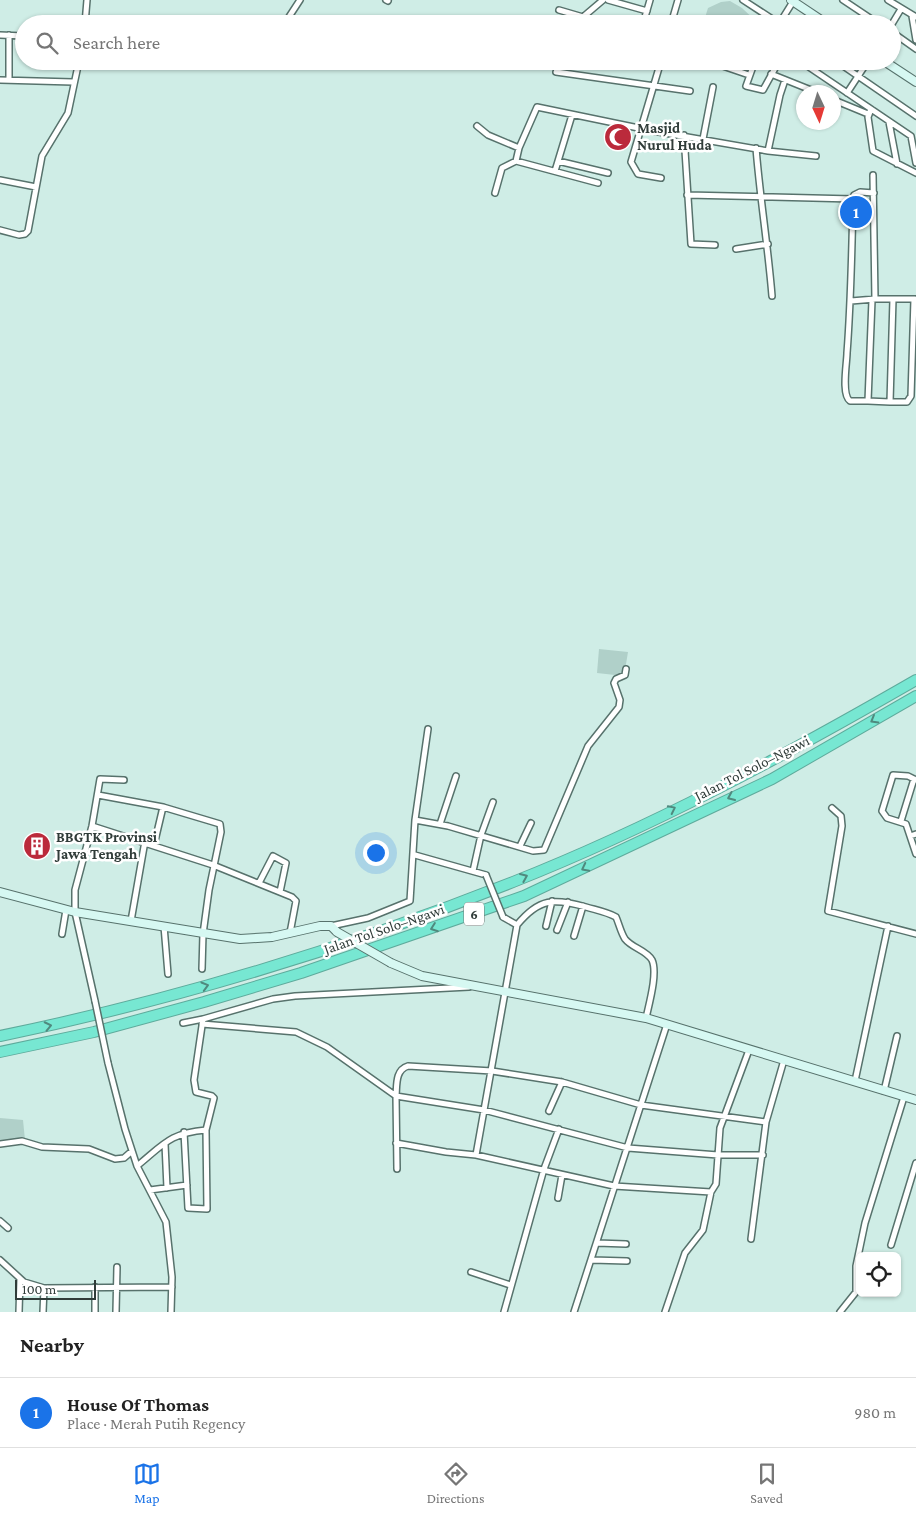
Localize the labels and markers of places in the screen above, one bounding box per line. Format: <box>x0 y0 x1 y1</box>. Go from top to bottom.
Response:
place label: Masjid Nurul Huda <box>637 120 712 153</box>
mosque icon: Masjid Nurul Huda <box>603 122 633 152</box>
pin: 1 <box>840 193 872 231</box>
place label: BBGTK Provinsi Jawa Tengah <box>54 829 158 862</box>
building icon: BBGTK Provinsi Jawa Tengah <box>22 831 52 861</box>

